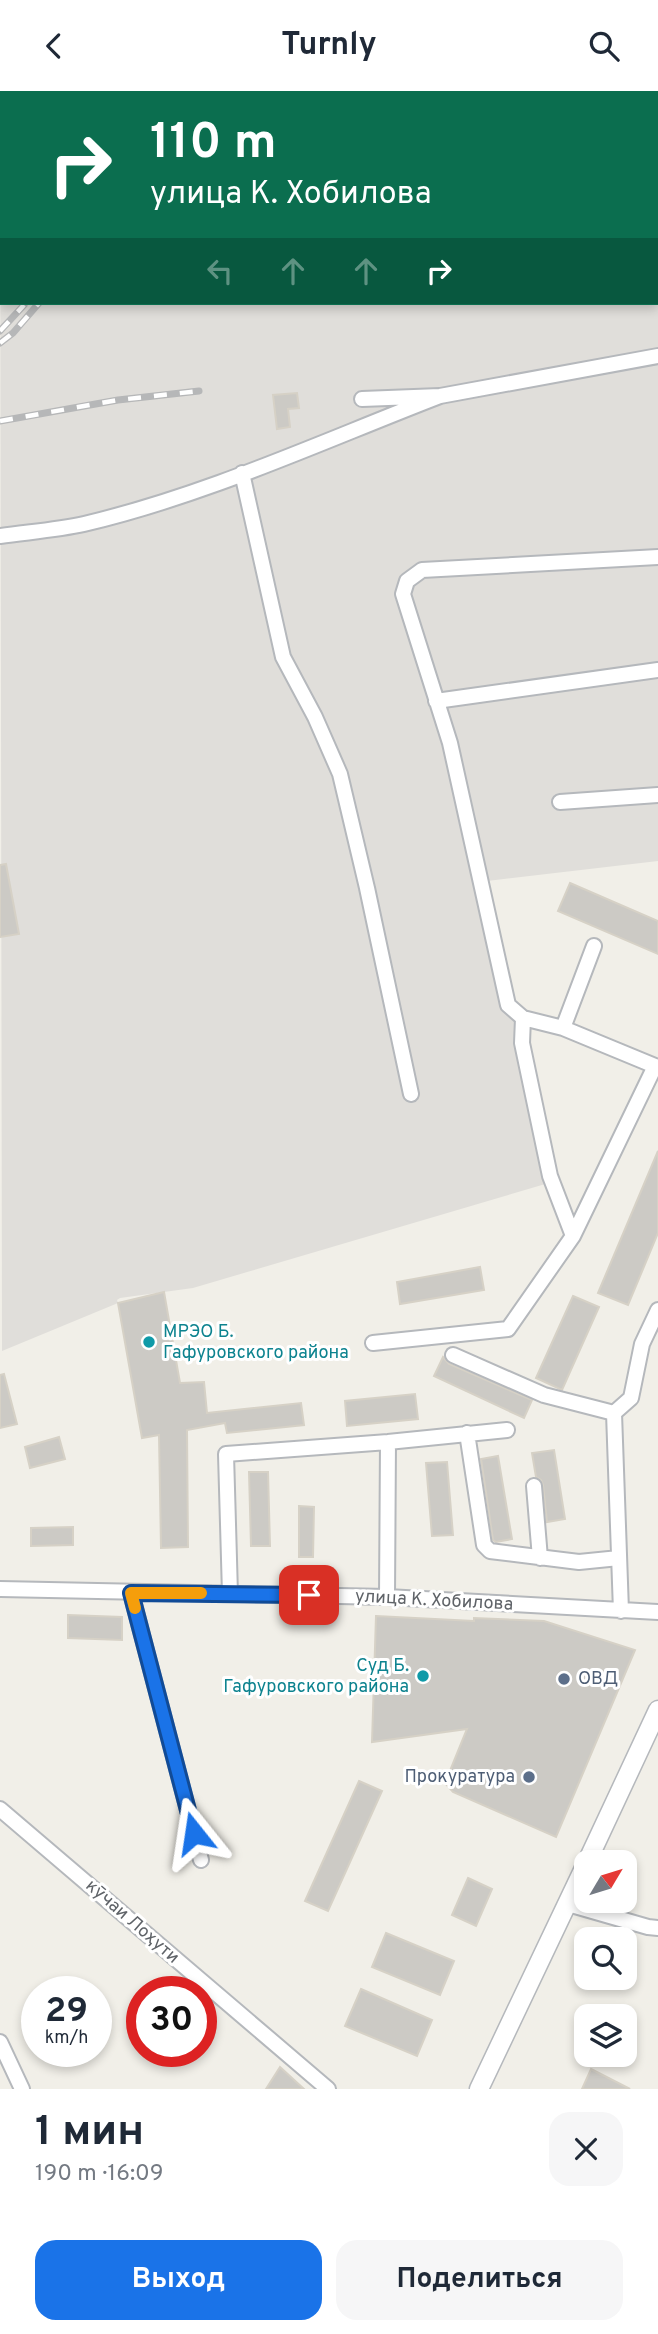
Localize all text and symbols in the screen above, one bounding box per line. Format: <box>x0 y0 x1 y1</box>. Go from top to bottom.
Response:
text: Turnly <box>281 26 377 66</box>
icon: back <box>35 27 73 65</box>
icon: search <box>585 27 623 65</box>
text: 110 m <box>150 114 277 176</box>
icon: right <box>35 119 126 210</box>
text: улица К. Хобилова <box>150 175 432 215</box>
icon: left <box>201 252 239 290</box>
icon: ahead <box>274 252 312 290</box>
icon: ahead <box>347 252 385 290</box>
icon: right <box>420 252 458 290</box>
place label: МРЭО Б. Гафуровского района <box>163 1321 349 1365</box>
marker: МРЭО Б. Гафуровского района <box>141 1334 157 1350</box>
pin <box>279 1565 339 1625</box>
icon: arrive <box>290 1576 328 1614</box>
street label: улица К. Хобилова <box>354 1585 514 1617</box>
place label: Суд Б. Гафуровского района <box>223 1655 409 1699</box>
marker: Суд Б. Гафуровского района <box>415 1668 431 1684</box>
place label: ОВД <box>578 1668 618 1691</box>
marker: ОВД <box>556 1671 572 1687</box>
place label: Прокуратура <box>404 1766 515 1789</box>
marker: Прокуратура <box>521 1769 537 1785</box>
position arrow <box>157 1796 231 1870</box>
north arrow <box>574 1850 637 1913</box>
map controls <box>574 1850 637 2067</box>
street label: кӯчаи Лоҳути <box>80 1875 184 1969</box>
button: search <box>574 1927 637 1990</box>
speed limit sign: 30 <box>126 1976 217 2067</box>
text: 29 <box>45 1990 88 2034</box>
button: layers <box>574 2004 637 2067</box>
text: km/h <box>45 2027 88 2050</box>
text: 1 мин <box>35 2107 144 2160</box>
button: close <box>549 2112 623 2186</box>
text: 190 m · 16:09 <box>35 2160 164 2189</box>
button: Выход <box>35 2240 322 2320</box>
button: Поделиться <box>336 2240 623 2320</box>

